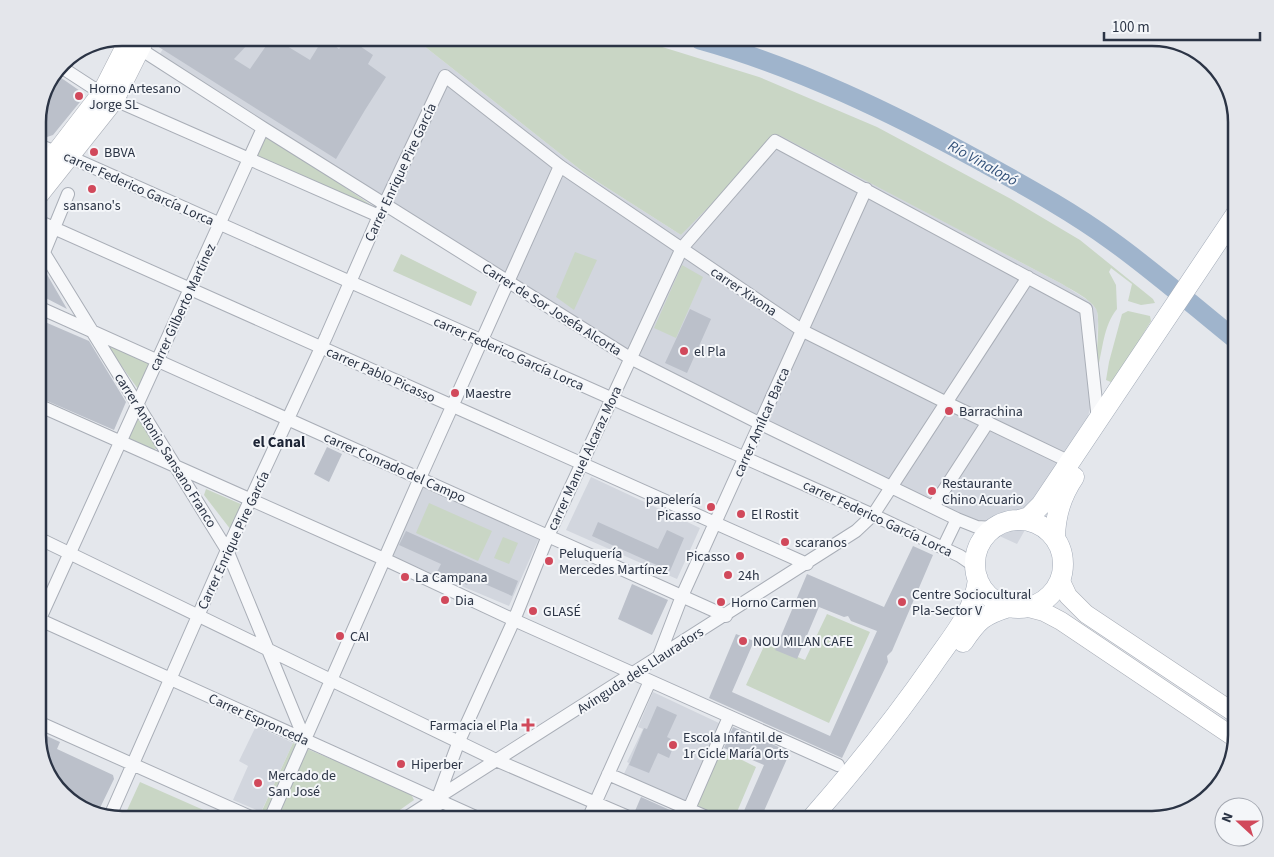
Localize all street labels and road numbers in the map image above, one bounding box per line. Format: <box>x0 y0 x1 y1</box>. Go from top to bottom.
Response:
street label: Carrer Enrique Pire García <box>360 100 442 245</box>
street label: carrer Federico García Lorca <box>60 147 217 231</box>
street label: carrer Gilberto Martínez <box>145 240 221 374</box>
street label: Carrer de Sor Josefa Alcorta <box>478 259 625 361</box>
street label: carrer Xixona <box>706 262 781 321</box>
street label: carrer Federico García Lorca <box>430 312 587 396</box>
street label: carrer Pablo Picasso <box>323 342 438 408</box>
street label: carrer Amílcar Barca <box>729 364 795 480</box>
street label: carrer Antonio Sansano Franco <box>109 369 221 532</box>
street label: carrer Manuel Alcaraz Mora <box>543 383 627 534</box>
street label: carrer Conrado del Campo <box>320 428 469 508</box>
street label: Carrer Enrique Pire García <box>193 468 275 613</box>
street label: carrer Federico García Lorca <box>799 475 956 562</box>
street label: Avinguda dels Llauradors <box>573 622 708 719</box>
street label: Carrer Espronceda <box>205 689 312 751</box>

